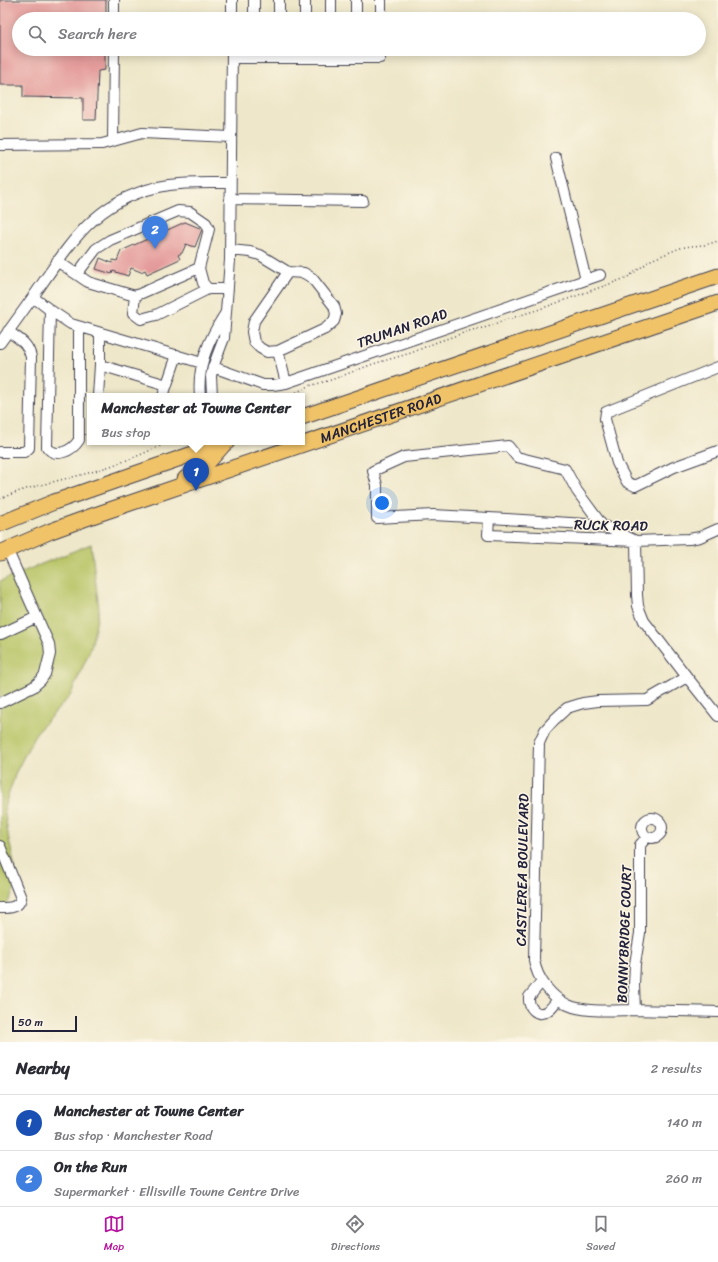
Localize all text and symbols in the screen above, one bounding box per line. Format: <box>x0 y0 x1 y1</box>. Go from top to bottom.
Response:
search box <box>12 12 706 56</box>
text: Search here <box>58 21 137 47</box>
icon: search <box>26 23 48 45</box>
pin: 2 <box>142 216 168 249</box>
street label: TRUMAN ROAD <box>353 301 451 356</box>
street label: MANCHESTER ROAD <box>316 386 446 451</box>
popup <box>87 393 305 445</box>
text: Manchester at Towne Center <box>101 395 291 421</box>
text: Bus stop <box>101 421 150 444</box>
pin: 1 <box>183 458 209 491</box>
your location <box>372 493 392 513</box>
street label: RUCK ROAD <box>574 512 649 539</box>
street label: CASTLEREA BOULEVARD <box>509 793 536 946</box>
street label: BONNYBRIDGE COURT <box>610 863 639 1003</box>
text: 50 m <box>18 1013 43 1032</box>
scale bar <box>12 1014 77 1033</box>
text: Nearby <box>16 1053 70 1083</box>
text: 2 results <box>651 1057 702 1080</box>
text: Manchester at Towne Center <box>54 1098 243 1124</box>
text: 1 <box>26 1111 32 1134</box>
text: 140 m <box>667 1111 702 1134</box>
text: Bus stop · Manchester Road <box>54 1124 212 1147</box>
text: On the Run <box>54 1154 127 1180</box>
text: 2 <box>25 1167 33 1190</box>
text: 260 m <box>666 1167 702 1190</box>
text: Supermarket · Ellisville Towne Centre Drive <box>54 1180 299 1203</box>
tab: Map <box>103 1213 125 1256</box>
tab: Directions <box>331 1213 380 1256</box>
tab: Saved <box>586 1213 615 1256</box>

